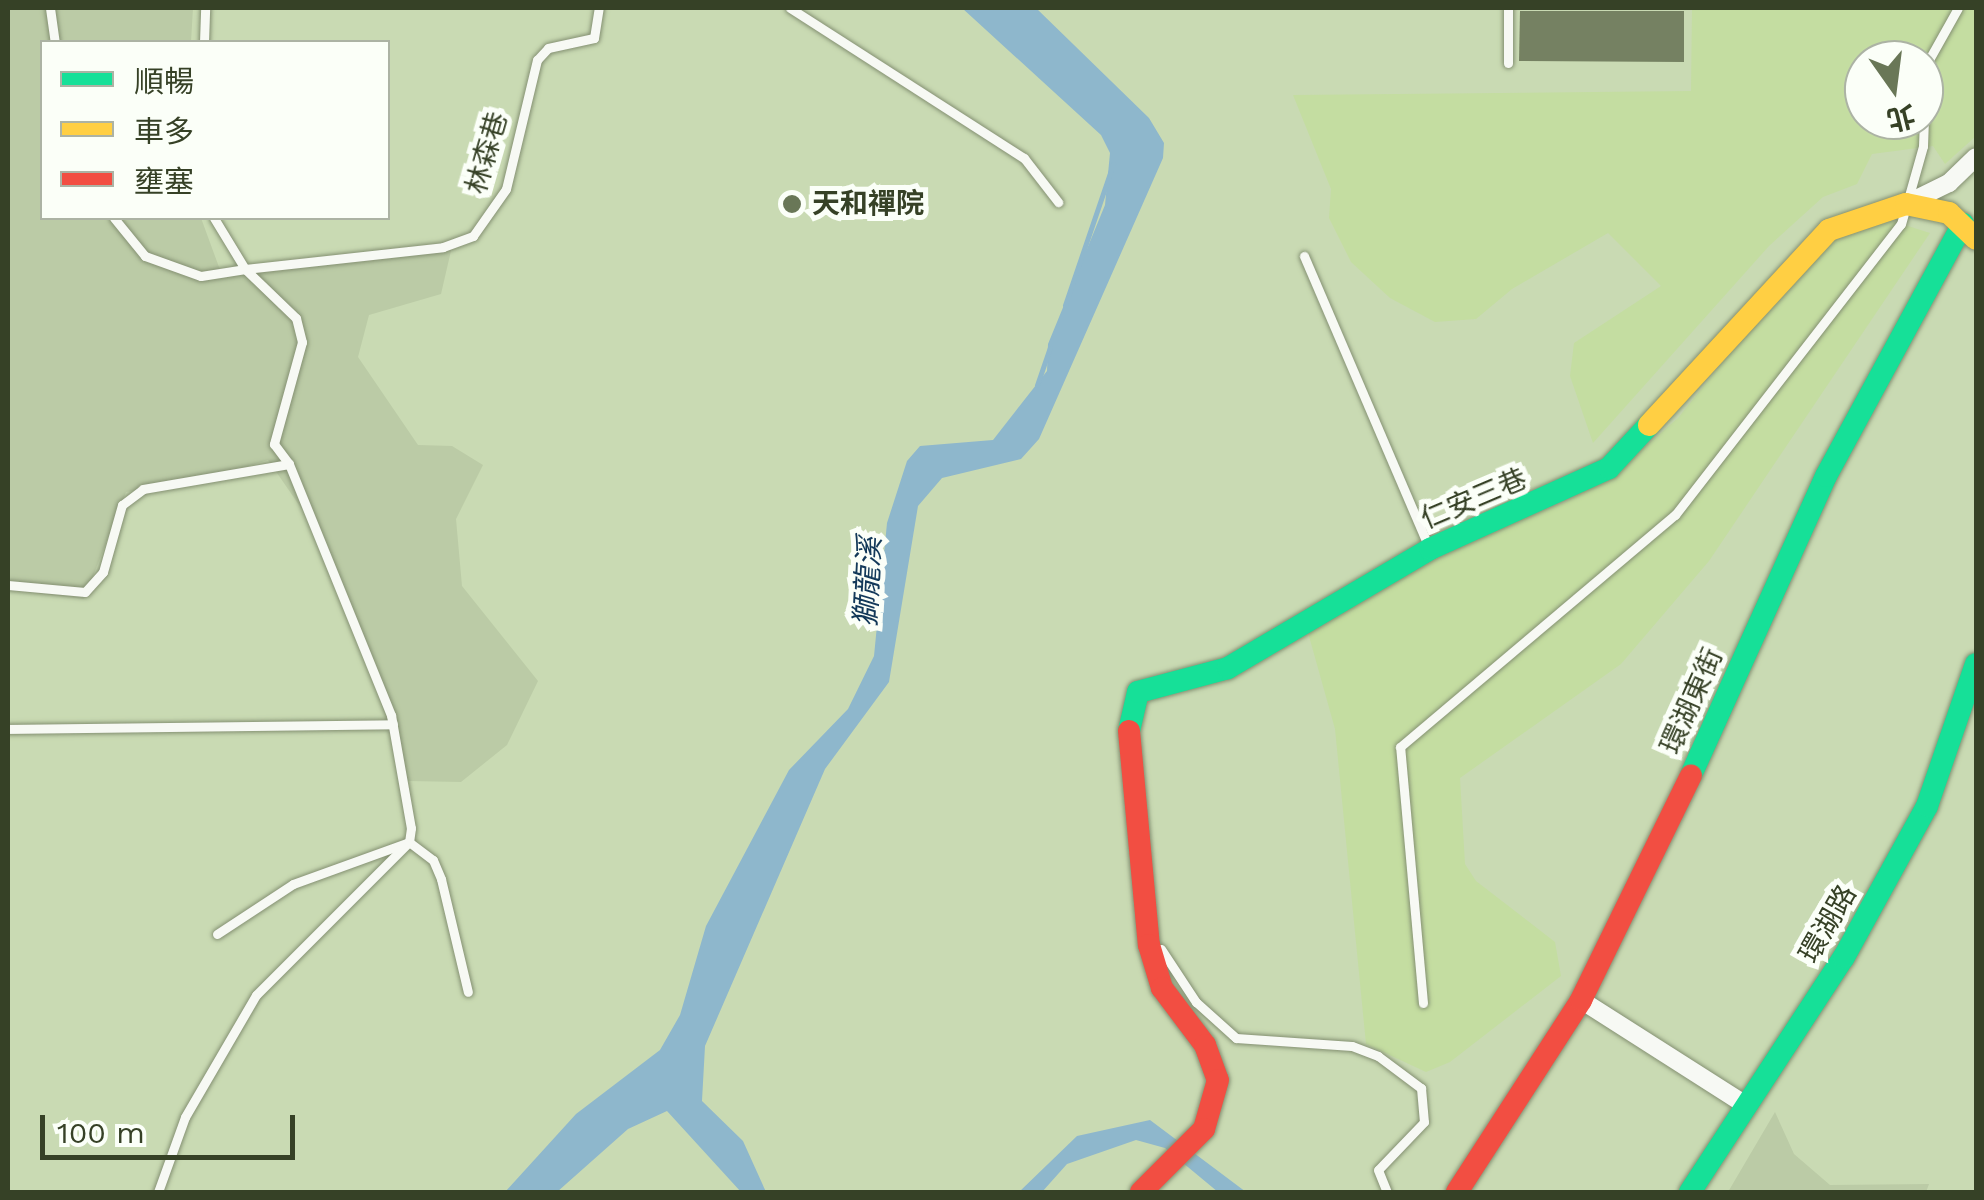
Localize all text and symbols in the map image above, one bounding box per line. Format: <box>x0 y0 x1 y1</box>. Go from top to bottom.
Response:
legend <box>40 40 390 220</box>
north arrow <box>1844 40 1944 140</box>
text: 順暢 <box>134 64 194 99</box>
text: 北 <box>1883 98 1918 137</box>
street label: 林森巷 <box>459 108 515 198</box>
text: 車多 <box>134 114 194 149</box>
text: 壅塞 <box>134 164 194 199</box>
place label: 天和禪院 <box>812 187 924 221</box>
marker: 天和禪院 <box>781 193 803 215</box>
street label: 仁安三巷 <box>1416 462 1532 536</box>
water label: 獅龍溪 <box>848 536 888 628</box>
street label: 環湖東街 <box>1654 643 1730 759</box>
street label: 環湖路 <box>1792 879 1864 969</box>
scale bar <box>45 1095 300 1157</box>
text: 100 m <box>57 1115 145 1150</box>

